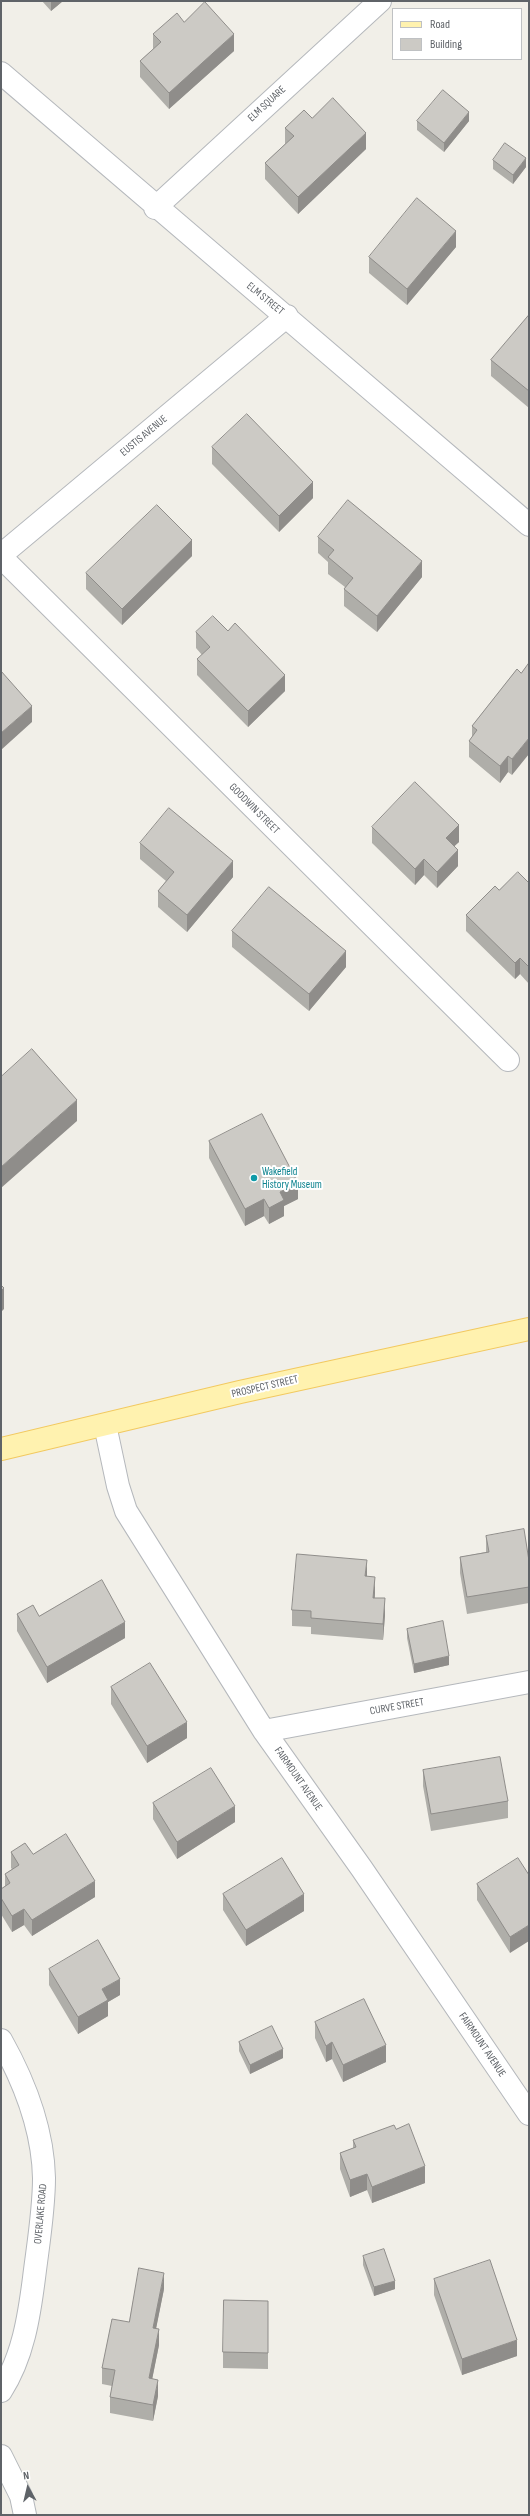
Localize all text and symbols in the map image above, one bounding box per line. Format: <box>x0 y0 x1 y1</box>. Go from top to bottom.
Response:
legend <box>392 8 522 60</box>
text: Road <box>430 17 450 32</box>
text: Building <box>430 37 462 52</box>
street label: ELM SQUARE <box>245 83 289 125</box>
street label: ELM STREET <box>244 280 286 318</box>
street label: EUSTIS AVENUE <box>118 413 170 459</box>
street label: GOODWIN STREET <box>226 781 282 837</box>
place label: Wakefield History Museum <box>262 1165 322 1191</box>
marker: Wakefield History Museum <box>249 1173 259 1183</box>
street label: PROSPECT STREET <box>230 1373 300 1401</box>
street label: CURVE STREET <box>369 1696 425 1718</box>
street label: FAIRMOUNT AVENUE <box>271 1745 325 1813</box>
street label: FAIRMOUNT AVENUE <box>456 2010 508 2080</box>
street label: OVERLAKE ROAD <box>32 2183 50 2245</box>
north arrow <box>8 2468 48 2508</box>
text: N <box>22 2469 30 2482</box>

